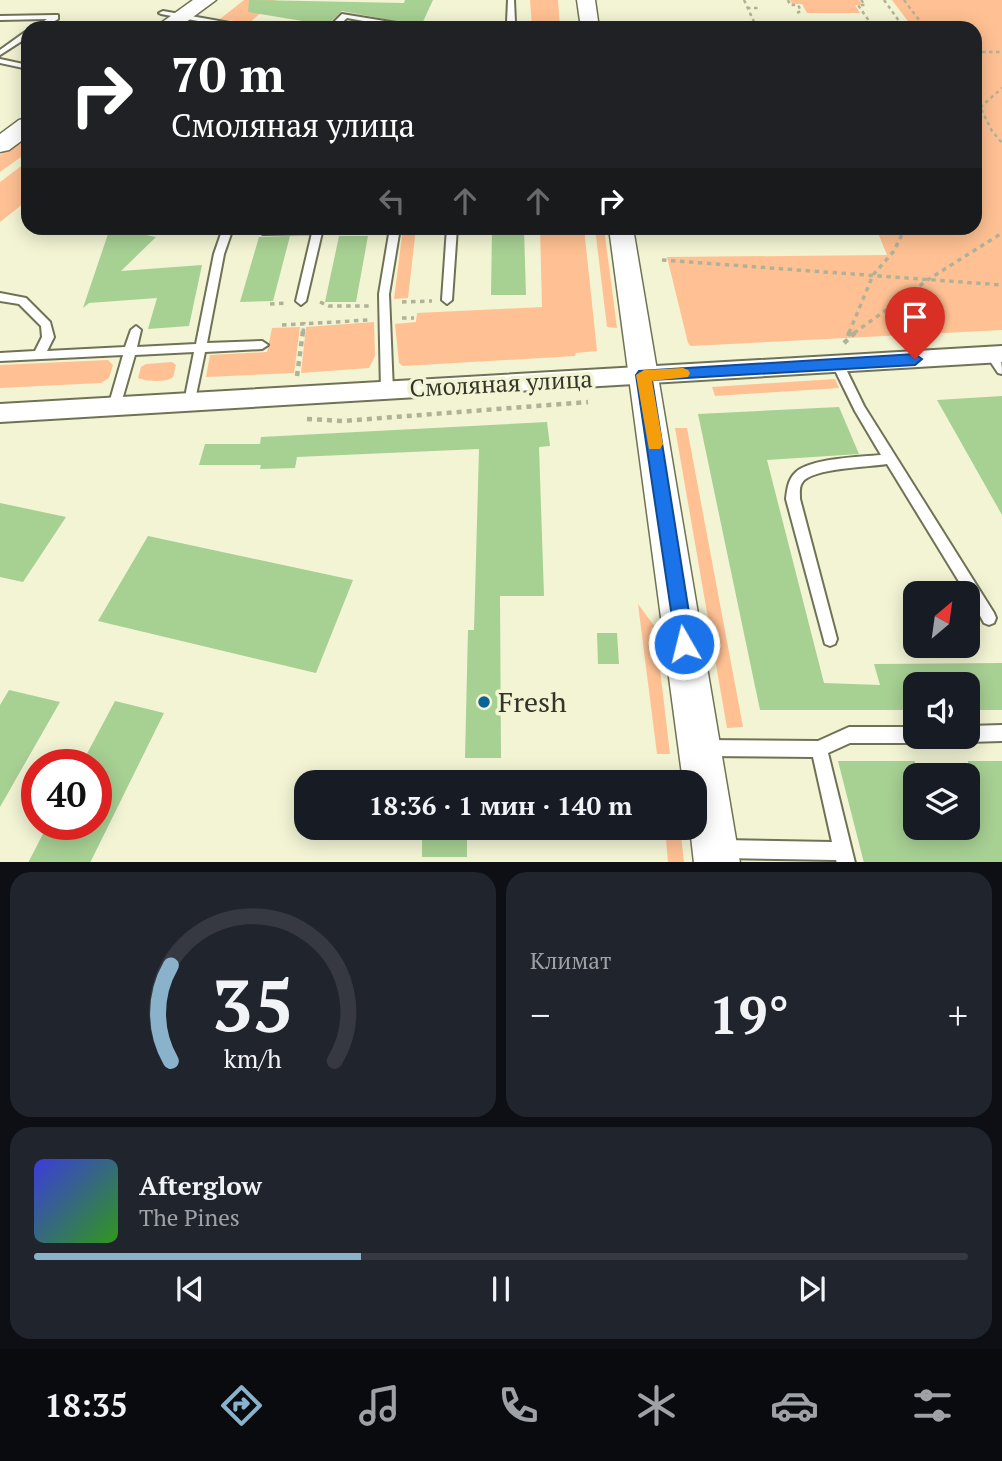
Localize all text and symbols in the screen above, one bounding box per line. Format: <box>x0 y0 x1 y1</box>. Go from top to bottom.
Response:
text: 70 m <box>171 41 285 106</box>
icon: right <box>56 49 147 140</box>
text: Смоляная улица <box>171 104 415 146</box>
icon: left <box>373 182 411 220</box>
icon: ahead <box>446 182 484 220</box>
icon: ahead <box>519 182 557 220</box>
icon: right <box>592 182 630 220</box>
pin <box>885 287 945 359</box>
icon: arrive <box>896 298 934 336</box>
street label: Смоляная улица <box>409 362 593 404</box>
north arrow <box>903 581 980 658</box>
map controls <box>903 581 980 840</box>
position arrow <box>647 607 721 681</box>
button: sound <box>903 672 980 749</box>
place label: Fresh <box>498 683 567 720</box>
marker: Fresh <box>476 694 492 710</box>
speed limit sign: 40 <box>21 749 112 840</box>
button: layers <box>903 763 980 840</box>
text: 18:36 · 1 мин · 140 m <box>369 788 632 822</box>
text: Климат <box>530 945 611 976</box>
text: 35 <box>212 955 294 1052</box>
text: 19° <box>709 980 789 1049</box>
text: − <box>530 990 550 1040</box>
text: + <box>948 990 968 1040</box>
text: km/h <box>224 1041 282 1074</box>
text: Afterglow <box>139 1168 262 1202</box>
text: The Pines <box>139 1202 240 1233</box>
icon: previous <box>171 1270 209 1308</box>
icon: pause <box>482 1270 520 1308</box>
icon: next <box>793 1270 831 1308</box>
icon: directions <box>217 1381 266 1430</box>
icon: music <box>355 1381 404 1430</box>
icon: phone <box>494 1381 543 1430</box>
icon: climate <box>632 1381 681 1430</box>
icon: car <box>770 1381 819 1430</box>
icon: filters <box>908 1381 957 1430</box>
text: 18:35 <box>45 1384 128 1426</box>

